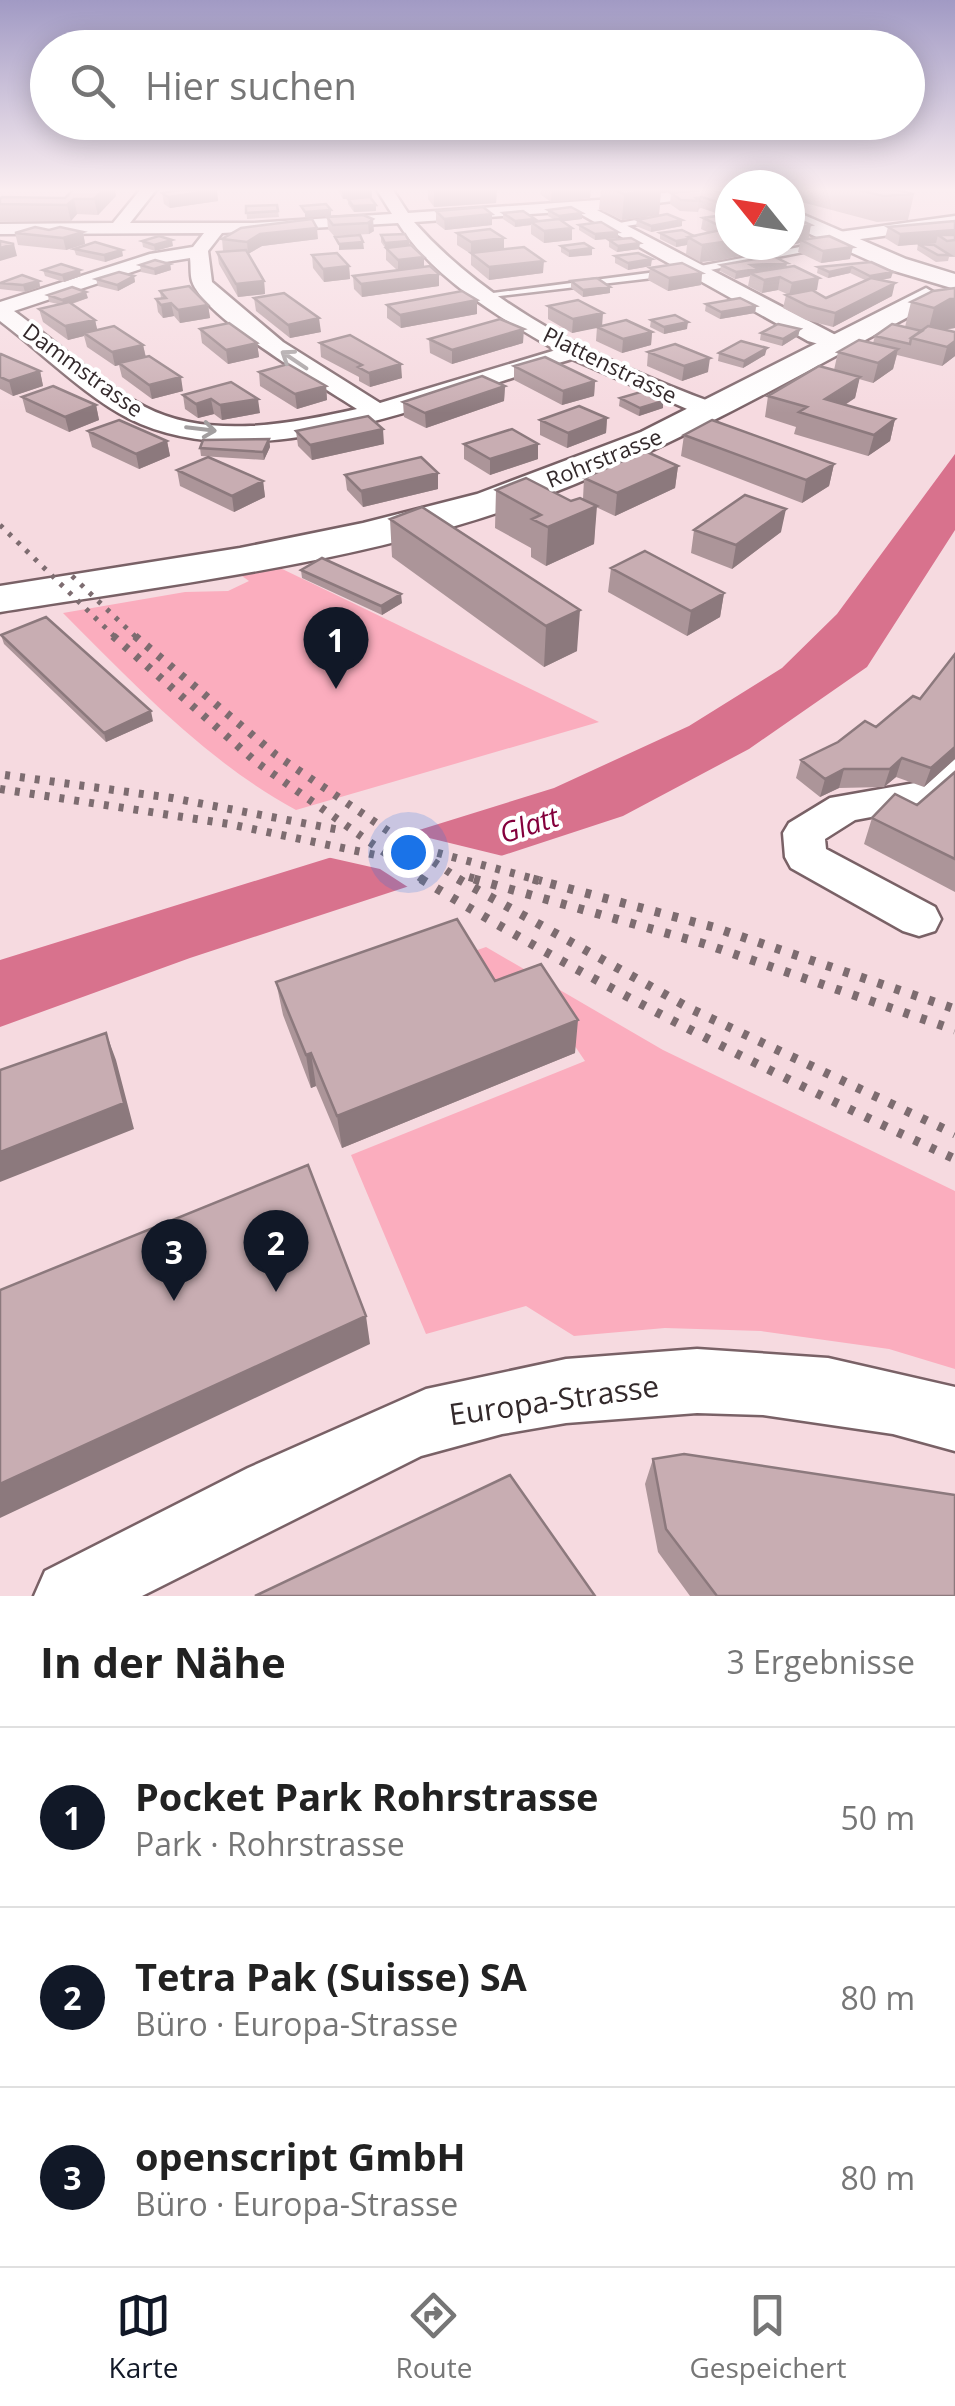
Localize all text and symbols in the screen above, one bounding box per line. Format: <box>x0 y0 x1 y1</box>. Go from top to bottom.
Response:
search box <box>30 30 925 140</box>
icon: search <box>65 58 120 113</box>
text: Hier suchen <box>145 59 357 111</box>
north arrow <box>715 170 805 260</box>
street label: Dammstrasse <box>17 315 150 423</box>
street label: Plattenstrasse <box>539 319 682 409</box>
one-way arrow <box>280 349 308 370</box>
street label: Rohrstrasse <box>541 420 666 494</box>
one-way arrow <box>185 421 217 439</box>
pin: 1 <box>304 606 368 689</box>
water label: Glatt <box>494 796 565 851</box>
your location <box>383 827 434 878</box>
pin: 2 <box>244 1210 308 1292</box>
pin: 3 <box>142 1218 206 1301</box>
street label: Europa-Strasse <box>446 1364 661 1435</box>
text: In der Nähe <box>40 1633 286 1690</box>
text: 3 Ergebnisse <box>726 1640 915 1683</box>
text: Pocket Park Rohrstrasse <box>135 1770 598 1822</box>
text: 1 <box>63 1796 82 1839</box>
text: 50 m <box>840 1796 915 1839</box>
text: Park · Rohrstrasse <box>135 1822 405 1865</box>
text: Tetra Pak (Suisse) SA <box>135 1950 527 2002</box>
text: 2 <box>63 1976 82 2019</box>
text: 80 m <box>840 1976 915 2019</box>
text: Büro · Europa-Strasse <box>135 2002 458 2045</box>
text: openscript GmbH <box>135 2130 466 2182</box>
text: 3 <box>63 2156 82 2199</box>
text: 80 m <box>840 2156 915 2199</box>
text: Büro · Europa-Strasse <box>135 2182 458 2225</box>
tab: Karte <box>109 2288 178 2386</box>
tab: Route <box>395 2288 472 2386</box>
tab: Gespeichert <box>689 2288 846 2386</box>

